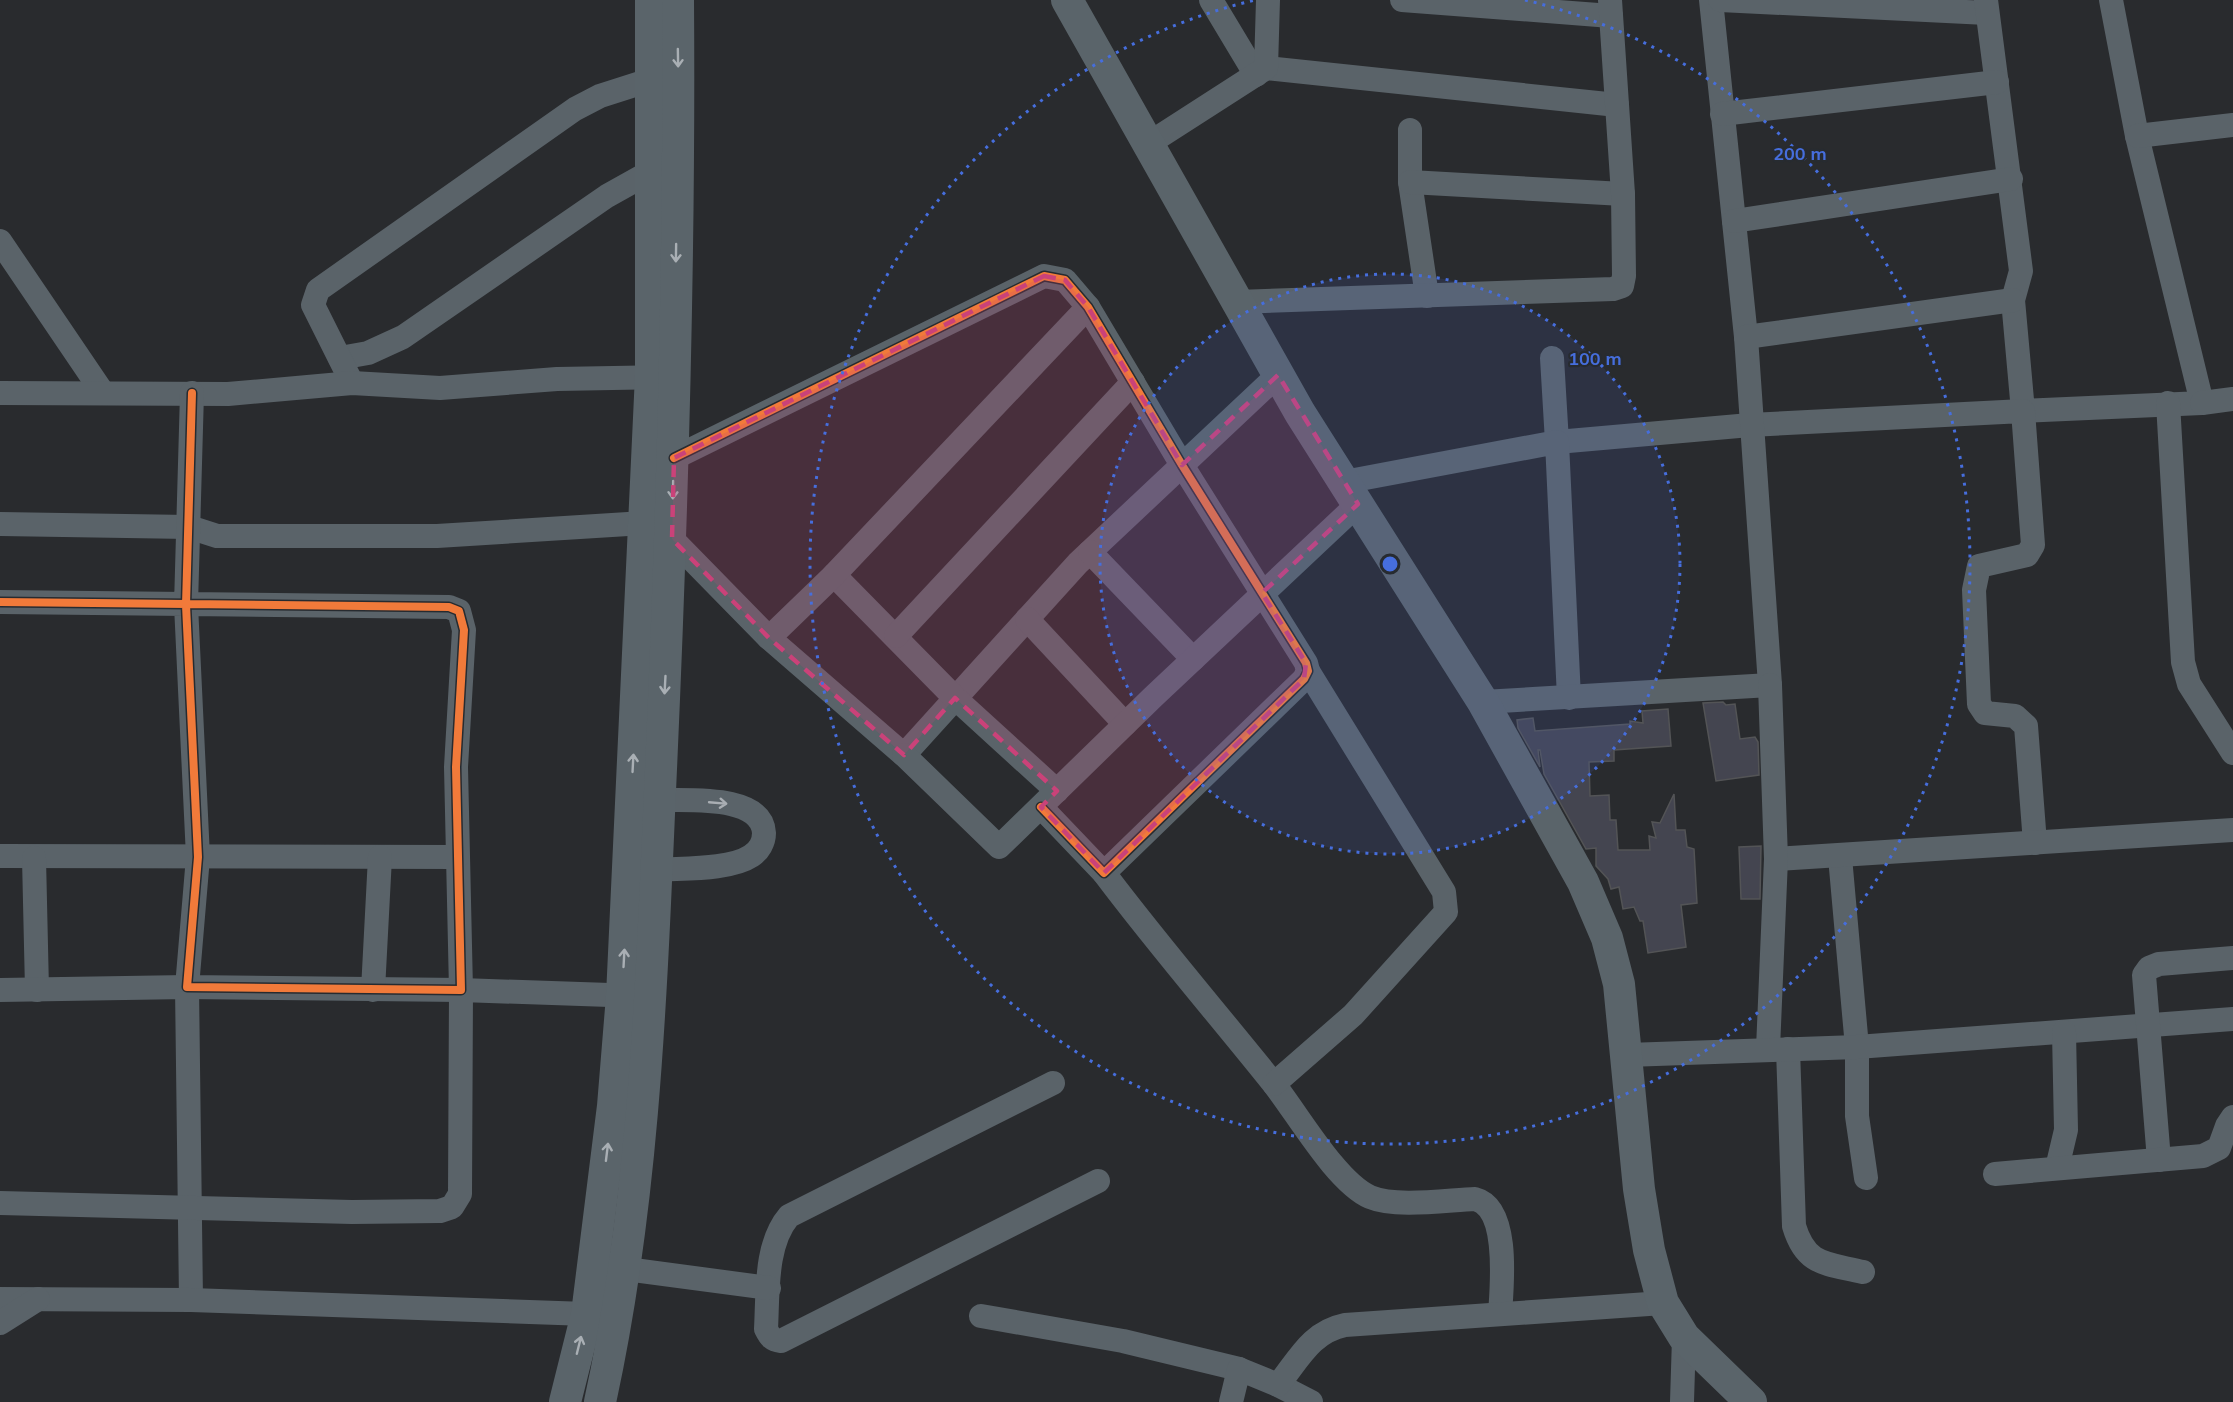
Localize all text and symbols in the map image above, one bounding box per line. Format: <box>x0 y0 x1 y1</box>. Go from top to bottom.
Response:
one-way arrow <box>672 48 684 68</box>
text: 200 m <box>1773 142 1827 165</box>
one-way arrow <box>671 243 682 263</box>
text: 100 m <box>1568 347 1622 370</box>
one-way arrow <box>667 480 679 500</box>
centre of rings <box>1380 554 1400 574</box>
one-way arrow <box>660 675 671 695</box>
one-way arrow <box>627 754 638 774</box>
one-way arrow <box>708 798 728 809</box>
one-way arrow <box>618 949 629 969</box>
one-way arrow <box>602 1143 613 1163</box>
one-way arrow <box>574 1336 586 1355</box>

